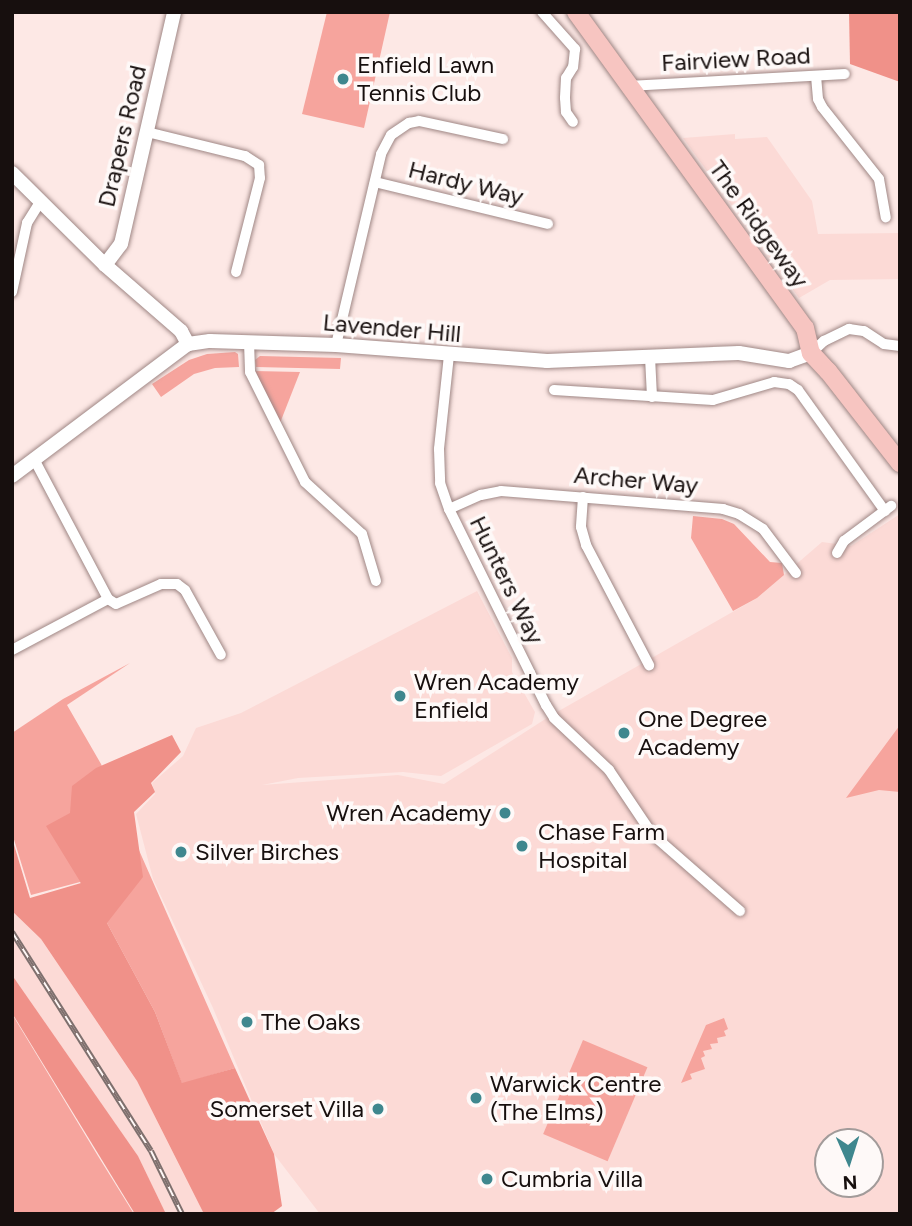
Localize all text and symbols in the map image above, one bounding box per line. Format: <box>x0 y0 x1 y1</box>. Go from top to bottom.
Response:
street label: Fairview Road <box>661 41 811 77</box>
place label: Enfield Lawn Tennis Club <box>357 51 494 107</box>
street label: Drapers Road <box>92 62 152 210</box>
marker: Enfield Lawn Tennis Club <box>335 71 351 87</box>
street label: Hardy Way <box>405 155 527 211</box>
street label: The Ridgeway <box>703 155 815 293</box>
street label: Lavender Hill <box>322 308 462 348</box>
street label: Archer Way <box>573 460 699 500</box>
street label: Hunters Way <box>464 511 550 649</box>
place label: Wren Academy Enfield <box>414 668 579 724</box>
marker: Wren Academy Enfield <box>392 688 408 704</box>
place label: One Degree Academy <box>638 705 767 761</box>
marker: One Degree Academy <box>616 725 632 741</box>
place label: Wren Academy <box>326 799 491 827</box>
marker: Wren Academy <box>497 805 513 821</box>
place label: Chase Farm Hospital <box>538 818 665 874</box>
marker: Chase Farm Hospital <box>512 836 532 856</box>
place label: Silver Birches <box>195 838 339 866</box>
marker: Silver Birches <box>173 844 189 860</box>
place label: The Oaks <box>261 1008 360 1036</box>
marker: The Oaks <box>239 1014 255 1030</box>
place label: Warwick Centre (The Elms) <box>490 1070 661 1126</box>
marker: Warwick Centre (The Elms) <box>468 1090 484 1106</box>
place label: Somerset Villa <box>209 1095 364 1123</box>
marker: Somerset Villa <box>370 1101 386 1117</box>
north arrow <box>814 1128 884 1198</box>
place label: Cumbria Villa <box>501 1165 643 1193</box>
marker: Cumbria Villa <box>479 1171 495 1187</box>
text: N <box>842 1171 858 1194</box>

